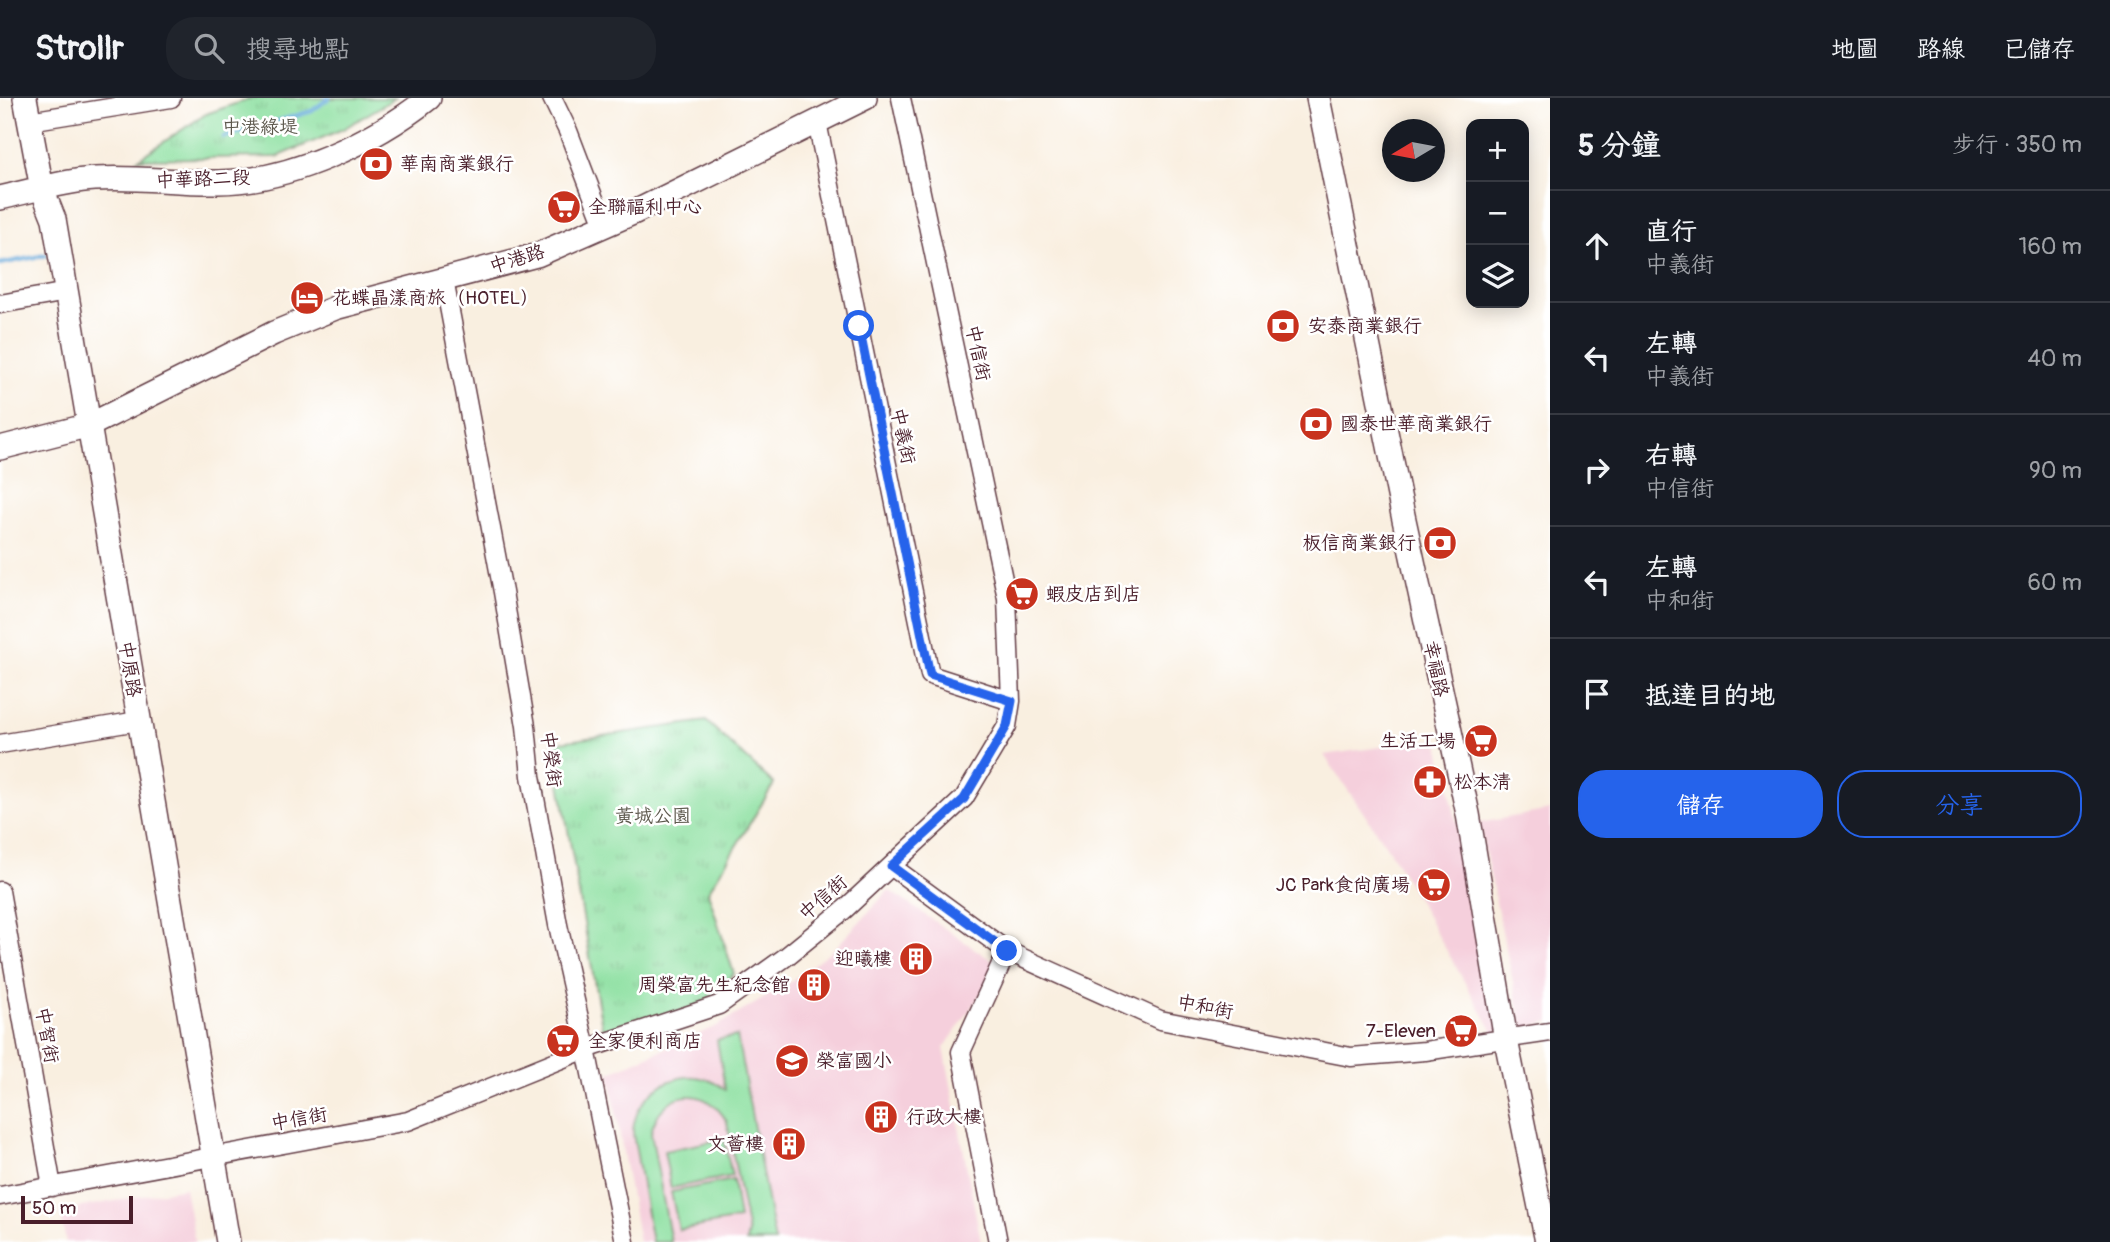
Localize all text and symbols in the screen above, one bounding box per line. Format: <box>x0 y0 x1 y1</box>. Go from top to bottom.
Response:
search box <box>166 17 656 80</box>
text: Strollr <box>35 28 124 69</box>
icon: search <box>190 29 228 67</box>
text: 搜尋地點 <box>246 34 350 66</box>
text: 地圖 <box>1831 35 1879 64</box>
text: 路線 <box>1917 35 1965 64</box>
text: 已儲存 <box>2003 35 2075 64</box>
park label: 中港綠堤 <box>222 115 298 139</box>
north arrow <box>1382 119 1445 182</box>
map controls <box>1466 119 1529 308</box>
button: + <box>1466 119 1529 182</box>
text: 5 分鐘 <box>1578 127 1661 164</box>
text: 步行 · 350 m <box>1952 130 2082 159</box>
bank icon: 華南商業銀行 <box>357 145 395 183</box>
place label: 華南商業銀行 <box>400 152 514 176</box>
street label: 中華路二段 <box>155 165 251 193</box>
button: − <box>1466 182 1529 245</box>
supermarket icon: 全聯福利中心 <box>545 188 583 226</box>
place label: 全聯福利中心 <box>588 195 702 219</box>
text: 直行 <box>1645 216 1697 248</box>
icon: ahead <box>1578 227 1616 265</box>
text: 160 m <box>2018 232 2082 261</box>
street label: 中港路 <box>486 239 548 279</box>
button: layers <box>1466 245 1529 308</box>
text: 中義街 <box>1645 250 1714 279</box>
hotel icon: 花蝶晶漾商旅（HOTEL） <box>288 279 326 317</box>
place label: 花蝶晶漾商旅（HOTEL） <box>332 286 539 310</box>
bank icon: 安泰商業銀行 <box>1264 307 1302 345</box>
route start <box>843 310 874 341</box>
place label: 安泰商業銀行 <box>1308 314 1422 338</box>
street label: 中信街 <box>960 323 996 383</box>
text: 左轉 <box>1645 328 1697 360</box>
icon: left <box>1578 339 1616 377</box>
text: 40 m <box>2028 344 2082 373</box>
text: 中義街 <box>1645 362 1714 391</box>
bank icon: 國泰世華商業銀行 <box>1297 405 1335 443</box>
street label: 中義街 <box>885 406 921 466</box>
place label: 國泰世華商業銀行 <box>1340 412 1492 436</box>
text: 右轉 <box>1645 440 1697 472</box>
icon: right <box>1578 451 1616 489</box>
text: 90 m <box>2029 456 2082 485</box>
text: 中信街 <box>1645 474 1714 503</box>
bank icon: 板信商業銀行 <box>1421 524 1459 562</box>
place label: 板信商業銀行 <box>1302 531 1416 555</box>
text: 左轉 <box>1645 552 1697 584</box>
icon: left <box>1578 563 1616 601</box>
text: 60 m <box>2027 568 2082 597</box>
supermarket icon: 蝦皮店到店 <box>1003 575 1041 613</box>
place label: 蝦皮店到店 <box>1046 582 1141 606</box>
text: 中和街 <box>1645 586 1714 615</box>
street label: 中原路 <box>114 639 146 699</box>
street label: 幸福路 <box>1418 639 1454 699</box>
icon: arrive <box>1578 675 1616 713</box>
text: 抵達目的地 <box>1645 680 1775 712</box>
supermarket icon: 生活工場 <box>1462 722 1500 760</box>
street label: 中榮街 <box>536 729 566 789</box>
place label: 生活工場 <box>1380 729 1456 753</box>
pharmacy icon: 松本清 <box>1411 763 1449 801</box>
place label: 松本清 <box>1454 770 1511 794</box>
button: 儲存 <box>1578 770 1823 838</box>
button: 分享 <box>1837 770 2082 838</box>
park label: 黃城公園 <box>615 804 691 828</box>
supermarket icon: JC Park食尚廣場 <box>1415 866 1453 904</box>
street label: 中信街 <box>794 870 852 926</box>
place label: JC Park食尚廣場 <box>1276 873 1410 897</box>
route end <box>991 935 1022 966</box>
building icon: 迎曦樓 <box>897 940 935 978</box>
place label: 迎曦樓 <box>835 947 892 971</box>
building icon: 周榮富先生紀念館 <box>795 966 833 1004</box>
place label: 周榮富先生紀念館 <box>638 973 790 997</box>
street label: 中和街 <box>1175 990 1235 1024</box>
street label: 中智街 <box>30 1005 64 1065</box>
supermarket icon: 7-Eleven <box>1442 1012 1480 1050</box>
place label: 7-Eleven <box>1366 1019 1436 1043</box>
supermarket icon: 全家便利商店 <box>544 1022 582 1060</box>
place label: 全家便利商店 <box>588 1029 702 1053</box>
school or university icon: 榮富國小 <box>773 1042 811 1080</box>
place label: 榮富國小 <box>816 1049 892 1073</box>
building icon: 行政大樓 <box>862 1098 900 1136</box>
street label: 中信街 <box>269 1102 329 1136</box>
place label: 行政大樓 <box>906 1105 982 1129</box>
building icon: 文薈樓 <box>770 1125 808 1163</box>
place label: 文薈樓 <box>707 1132 764 1156</box>
scale bar <box>21 1193 133 1225</box>
text: 50 m <box>32 1196 76 1220</box>

